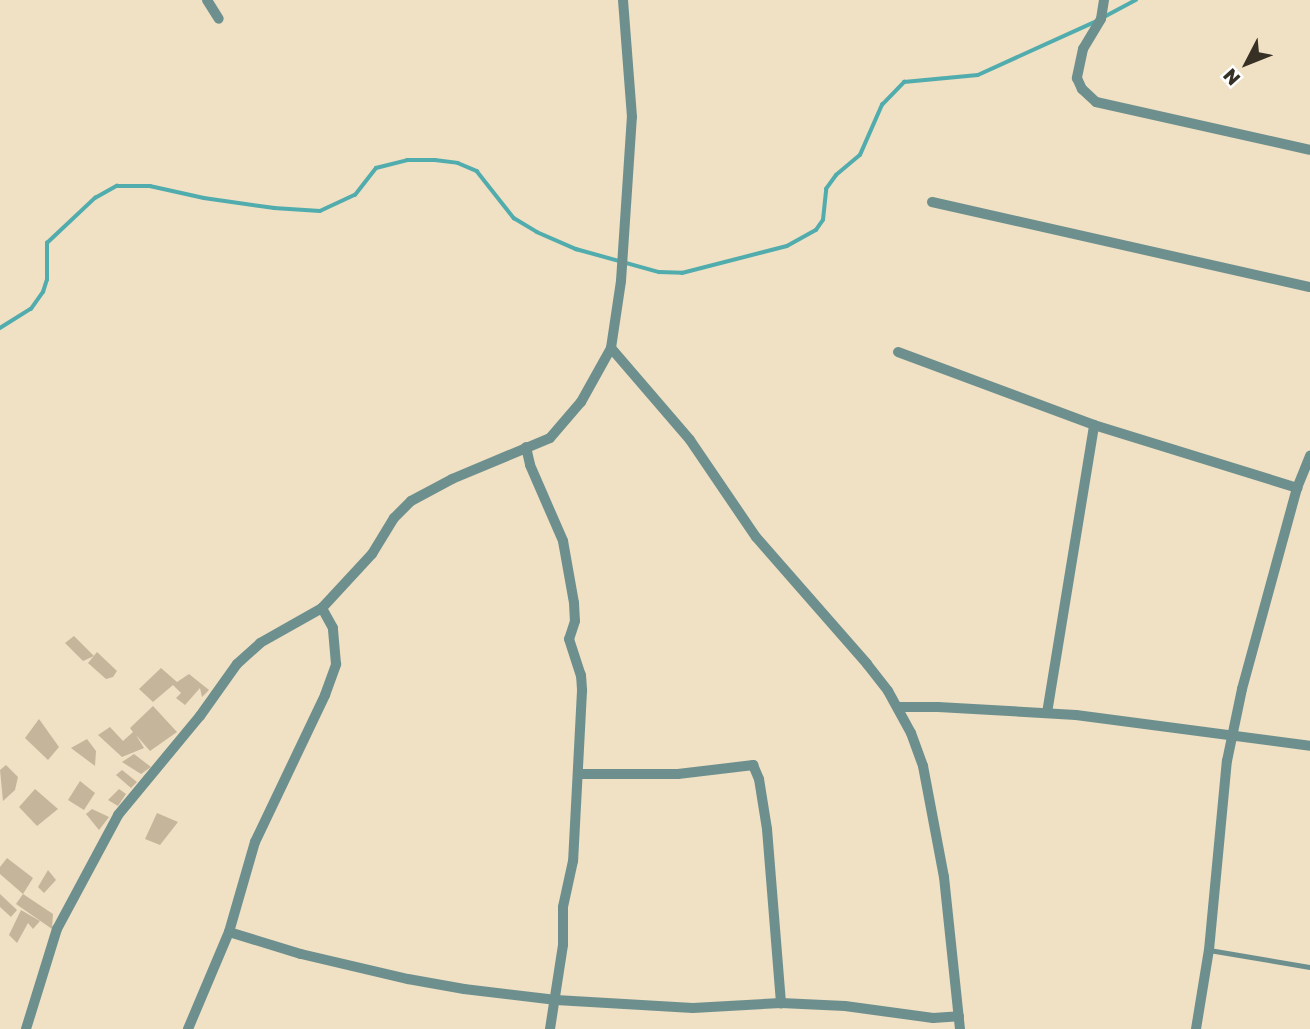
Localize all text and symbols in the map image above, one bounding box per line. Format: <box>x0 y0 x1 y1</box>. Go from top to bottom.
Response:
north arrow <box>1212 28 1282 98</box>
text: N <box>1218 64 1244 90</box>

